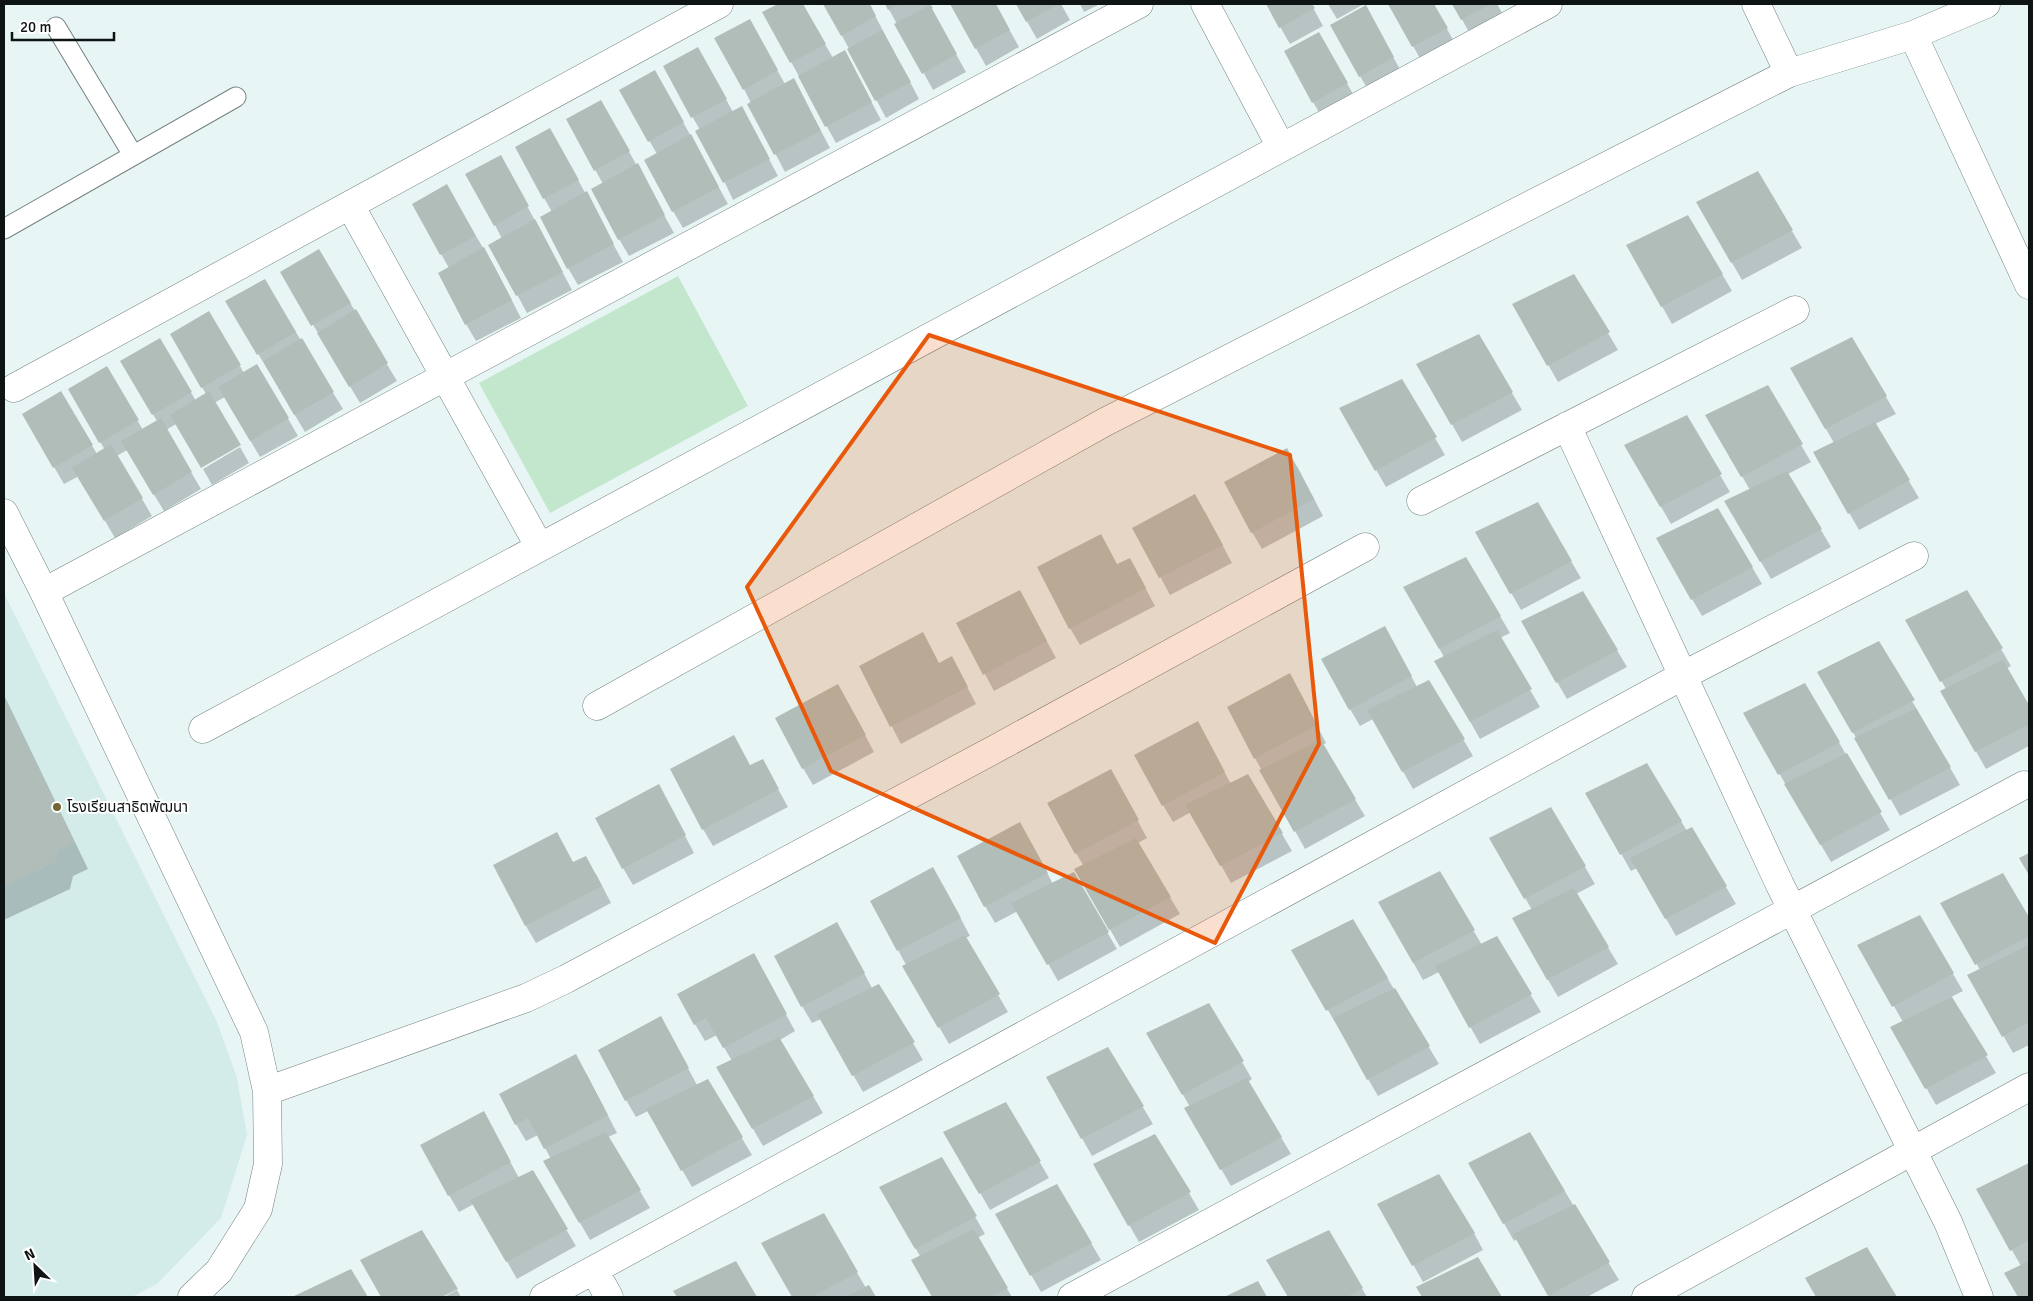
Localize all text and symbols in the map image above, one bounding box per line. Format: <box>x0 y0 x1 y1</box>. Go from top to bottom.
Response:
scale bar <box>12 10 115 42</box>
text: 20 m <box>20 18 51 36</box>
place label: โรงเรียนสาธิตพัฒนา <box>67 798 188 816</box>
marker: โรงเรียนสาธิตพัฒนา <box>51 801 63 813</box>
north arrow <box>10 1241 60 1291</box>
text: N <box>22 1245 38 1264</box>

